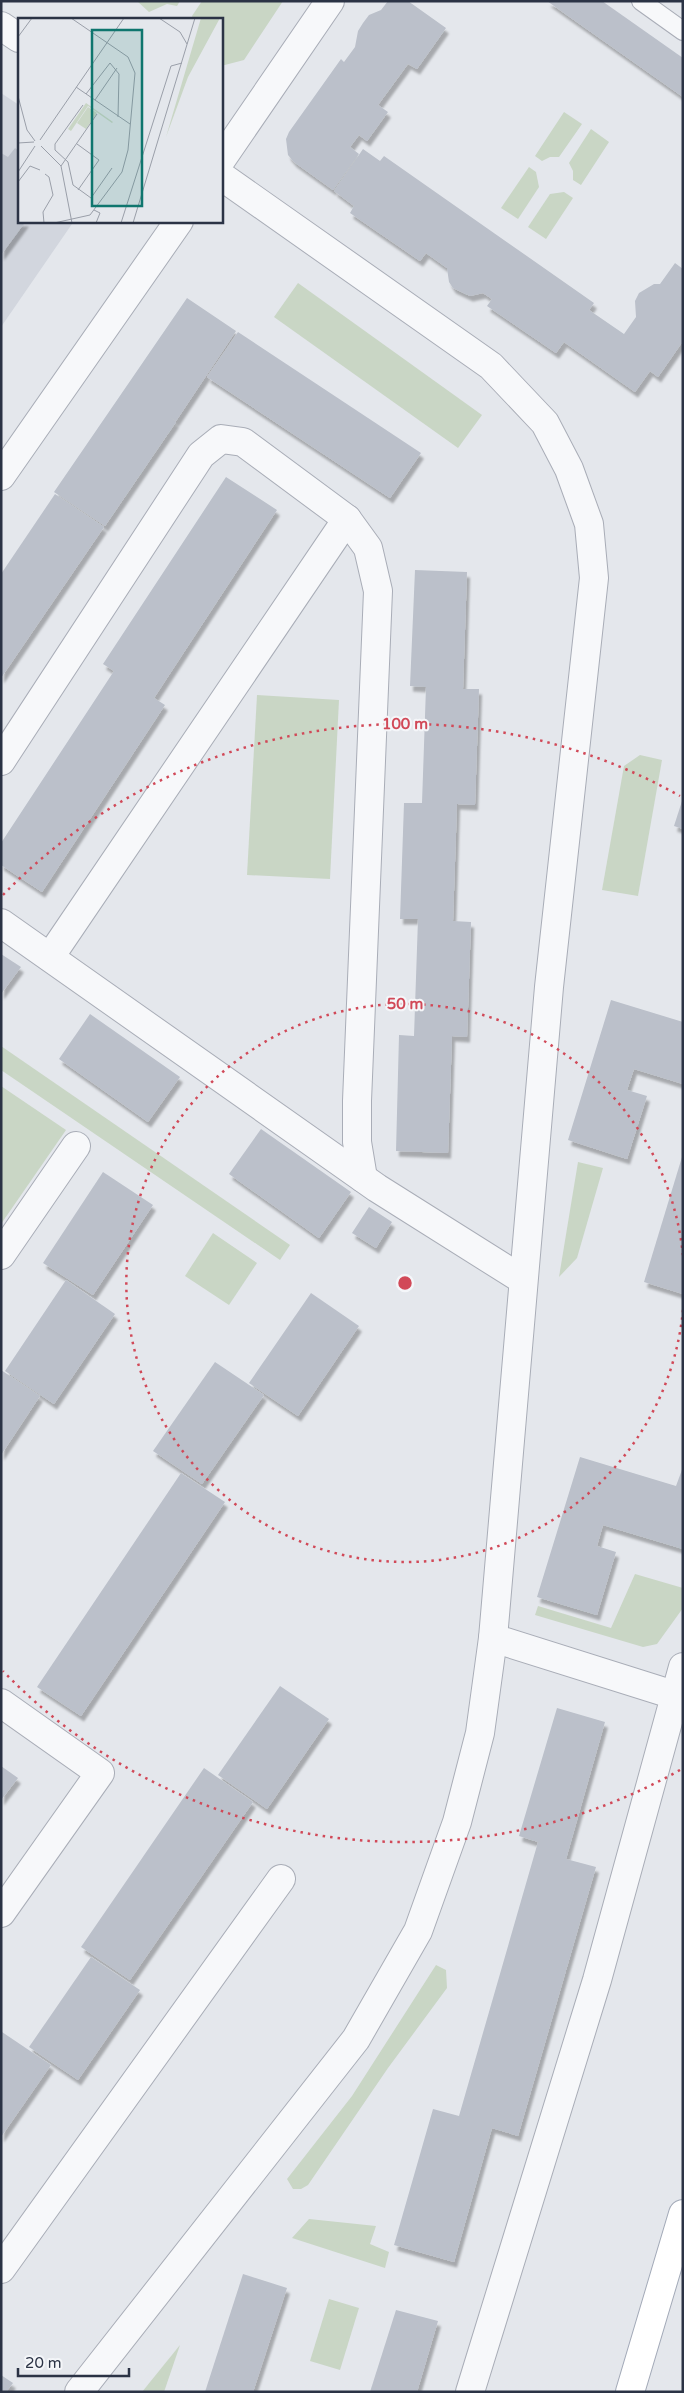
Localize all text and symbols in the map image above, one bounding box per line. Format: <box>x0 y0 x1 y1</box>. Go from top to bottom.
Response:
inset map <box>18 18 222 222</box>
text: 100 m <box>382 715 428 733</box>
text: 50 m <box>387 995 423 1013</box>
centre of rings <box>396 1274 414 1292</box>
scale bar <box>18 2346 129 2378</box>
text: 20 m <box>25 2354 62 2372</box>

